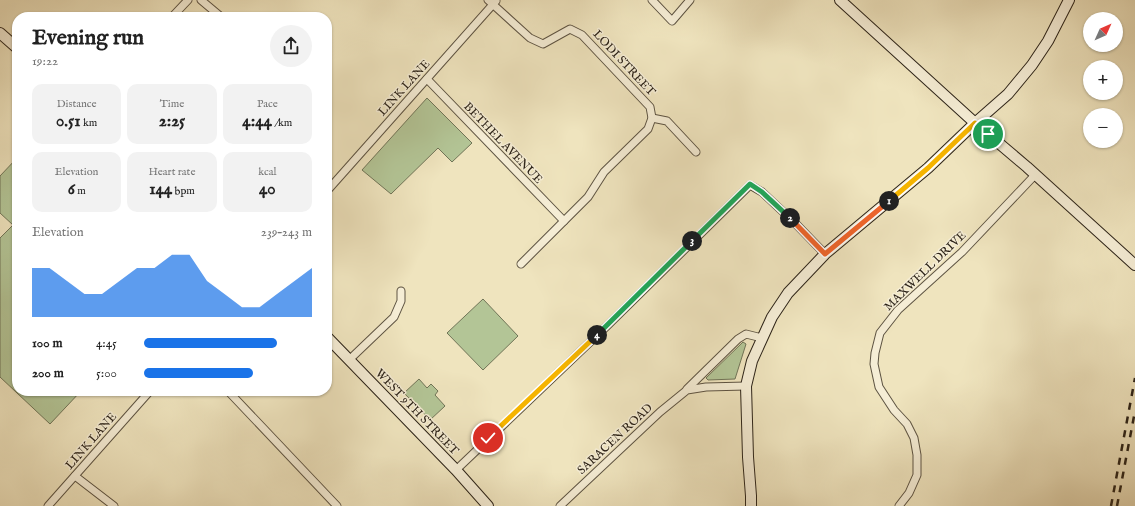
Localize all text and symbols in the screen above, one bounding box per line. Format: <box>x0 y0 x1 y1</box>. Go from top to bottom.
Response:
north arrow <box>1083 12 1123 52</box>
map controls <box>1083 12 1123 148</box>
text: Evening run <box>32 24 144 52</box>
button: share <box>270 25 312 67</box>
street label: LODI STREET <box>590 27 659 99</box>
text: 19:22 <box>32 53 58 70</box>
street label: LINK LANE <box>375 57 433 119</box>
button: + <box>1083 60 1123 100</box>
text: Distance <box>57 97 97 111</box>
text: Time <box>160 97 184 111</box>
text: Pace <box>257 97 278 111</box>
street label: BETHEL AVENUE <box>460 99 546 187</box>
button: − <box>1083 108 1123 148</box>
text: 0.51 <box>56 111 81 132</box>
text: 2:25 <box>159 111 185 132</box>
text: 4:44 <box>242 111 272 132</box>
text: km <box>81 116 97 130</box>
text: /km <box>272 116 292 130</box>
pin <box>971 117 1005 151</box>
icon: arrive <box>977 123 999 145</box>
text: Elevation <box>55 165 98 179</box>
text: Heart rate <box>149 165 195 179</box>
text: kcal <box>258 165 277 179</box>
text: 6 <box>68 179 75 200</box>
text: 144 <box>149 179 172 200</box>
text: 40 <box>259 179 276 200</box>
text: m <box>75 184 86 198</box>
text: bpm <box>172 184 195 198</box>
pin: 1 <box>879 191 899 211</box>
text: 1 <box>887 194 891 208</box>
pin: 2 <box>780 208 800 228</box>
text: 2 <box>787 211 793 225</box>
text: Elevation <box>32 224 84 241</box>
text: 239–243 m <box>261 224 312 241</box>
street label: MAXWELL DRIVE <box>881 228 969 314</box>
pin: 3 <box>682 231 702 251</box>
text: 3 <box>690 234 694 248</box>
pin: 4 <box>587 325 607 345</box>
text: 4 <box>594 328 600 342</box>
text: 100 m <box>32 335 62 352</box>
text: 4:45 <box>96 335 117 352</box>
text: 200 m <box>32 365 64 382</box>
text: 5:00 <box>96 365 117 382</box>
street label: WEST 9TH STREET <box>372 366 462 458</box>
street label: SARACEN ROAD <box>574 400 656 478</box>
street label: LINK LANE <box>62 409 120 473</box>
pin <box>471 421 505 455</box>
icon: check <box>477 427 499 449</box>

